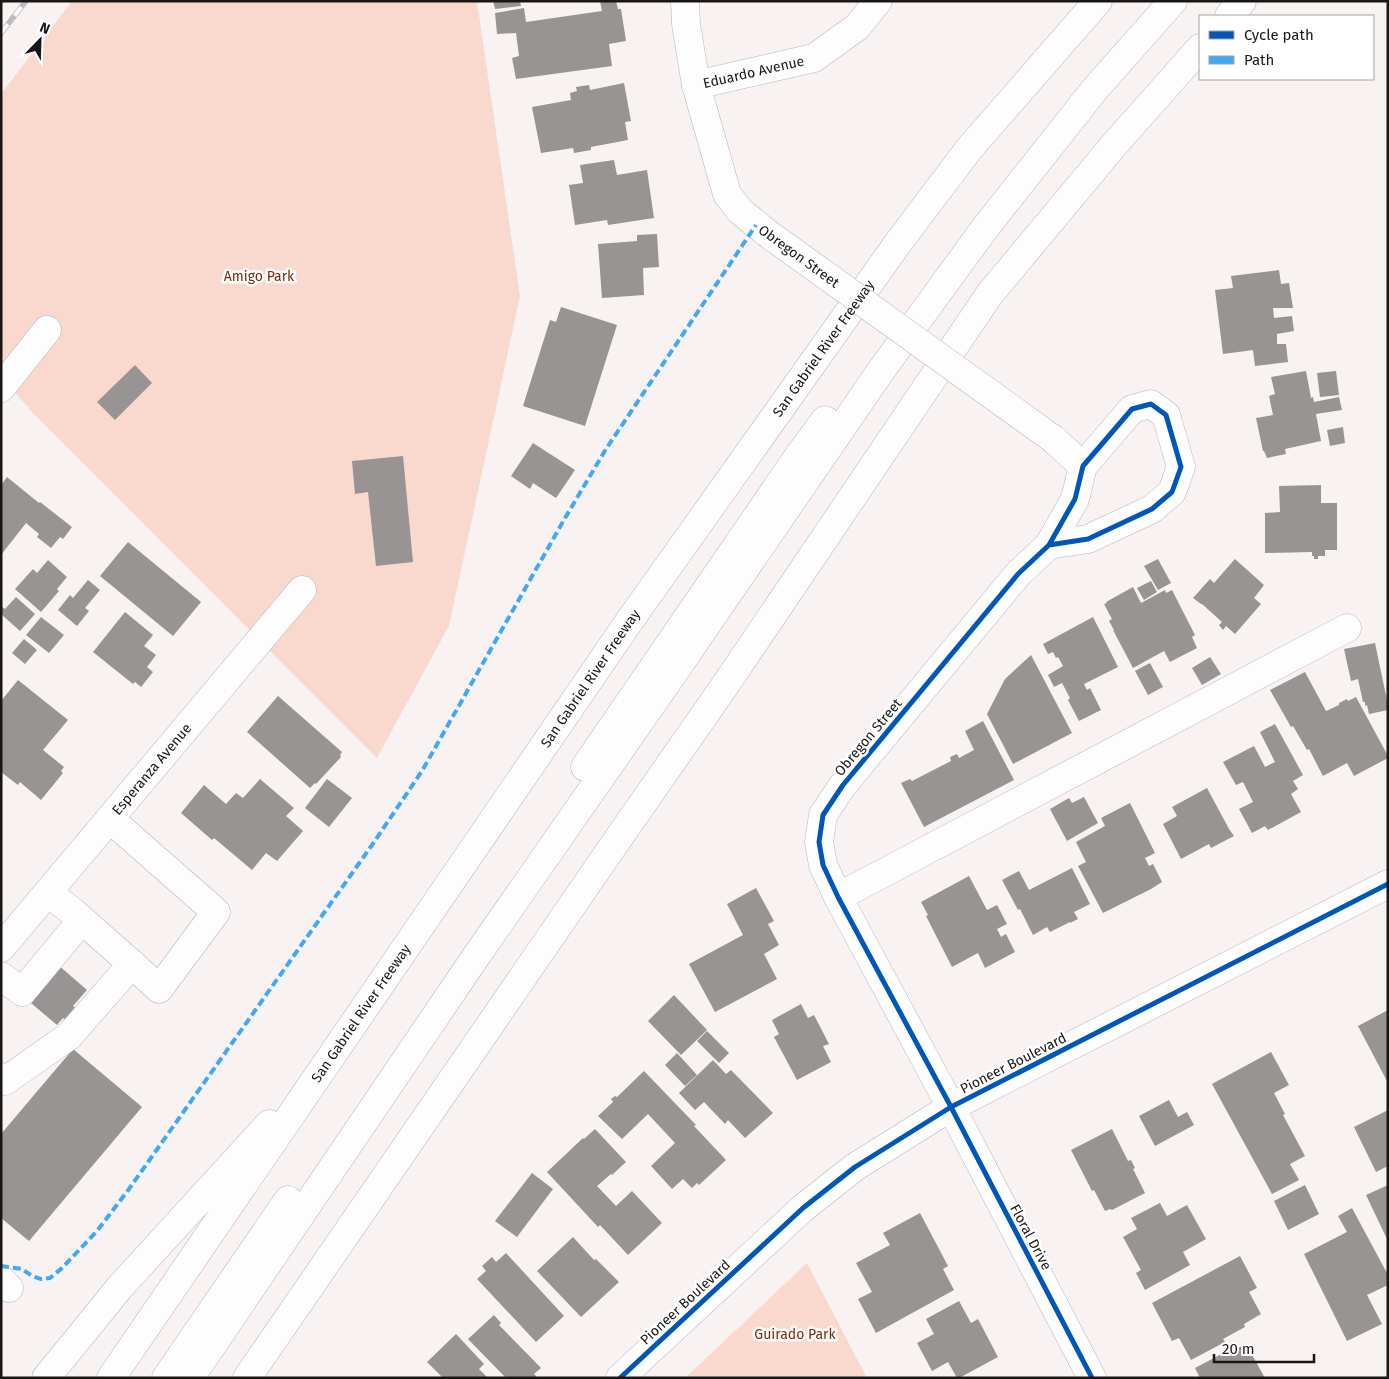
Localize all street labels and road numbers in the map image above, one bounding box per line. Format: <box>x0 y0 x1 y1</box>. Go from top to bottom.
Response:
street label: Eduardo Avenue <box>701 53 806 92</box>
street label: Obregon Street <box>755 221 843 292</box>
street label: San Gabriel River Freeway <box>769 277 878 420</box>
street label: San Gabriel River Freeway <box>537 606 644 751</box>
street label: Obregon Street <box>831 694 906 779</box>
street label: Esperanza Avenue <box>109 720 195 819</box>
street label: San Gabriel River Freeway <box>308 941 414 1086</box>
street label: Pioneer Boulevard <box>957 1029 1069 1098</box>
street label: Floral Drive <box>1006 1201 1055 1273</box>
street label: Pioneer Boulevard <box>637 1256 734 1348</box>

